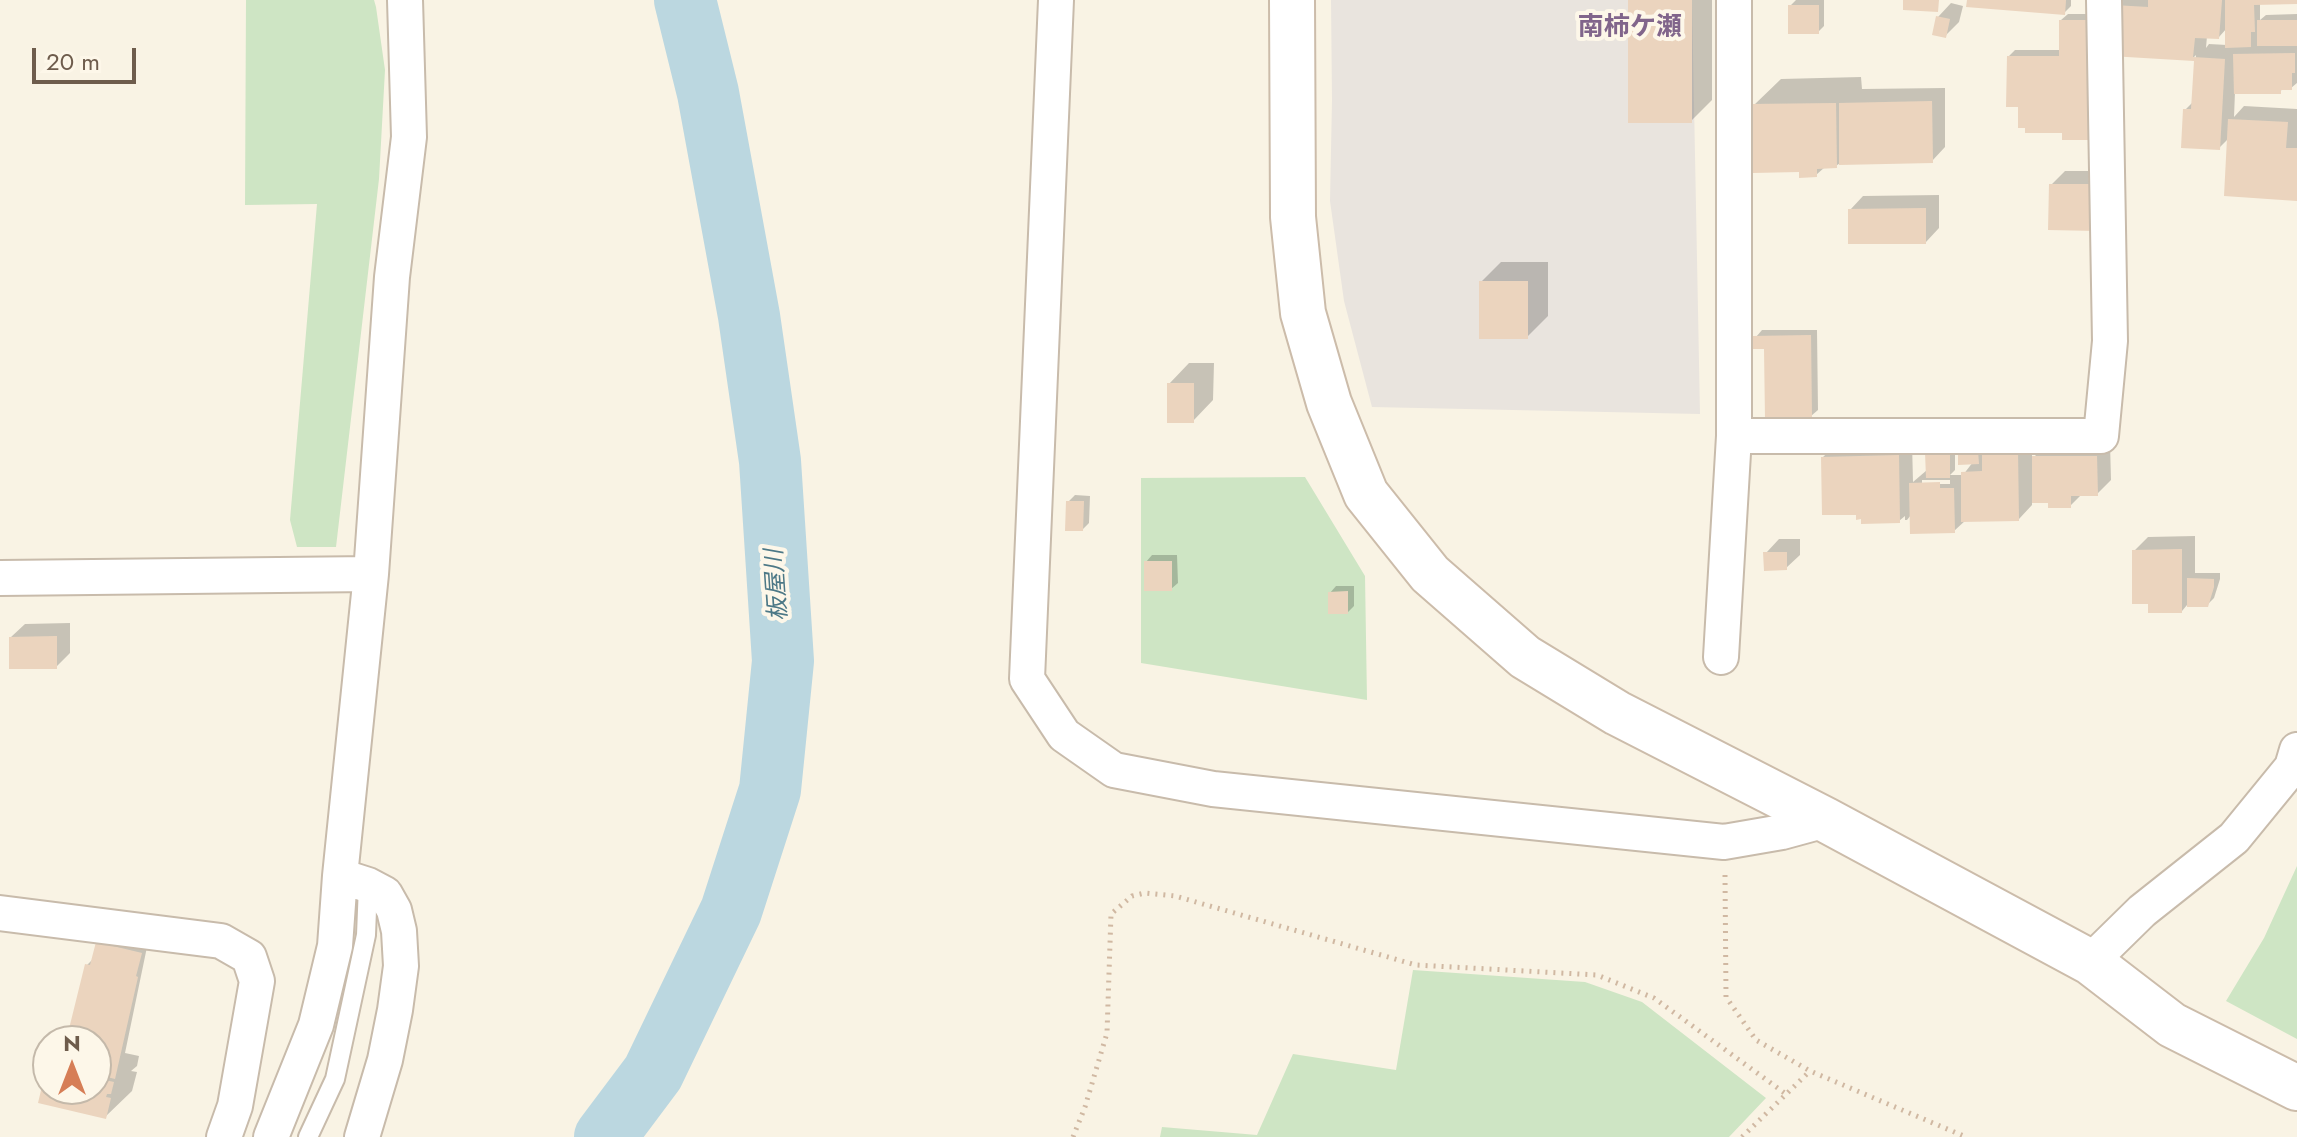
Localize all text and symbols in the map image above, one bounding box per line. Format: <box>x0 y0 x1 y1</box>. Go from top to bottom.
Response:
district label: 南柿ケ瀬 <box>1578 13 1682 45</box>
scale bar <box>36 32 140 82</box>
text: 20 m <box>46 44 100 79</box>
water label: 板屋川 <box>761 548 795 622</box>
north arrow <box>32 1025 112 1105</box>
text: N <box>63 1027 81 1059</box>

